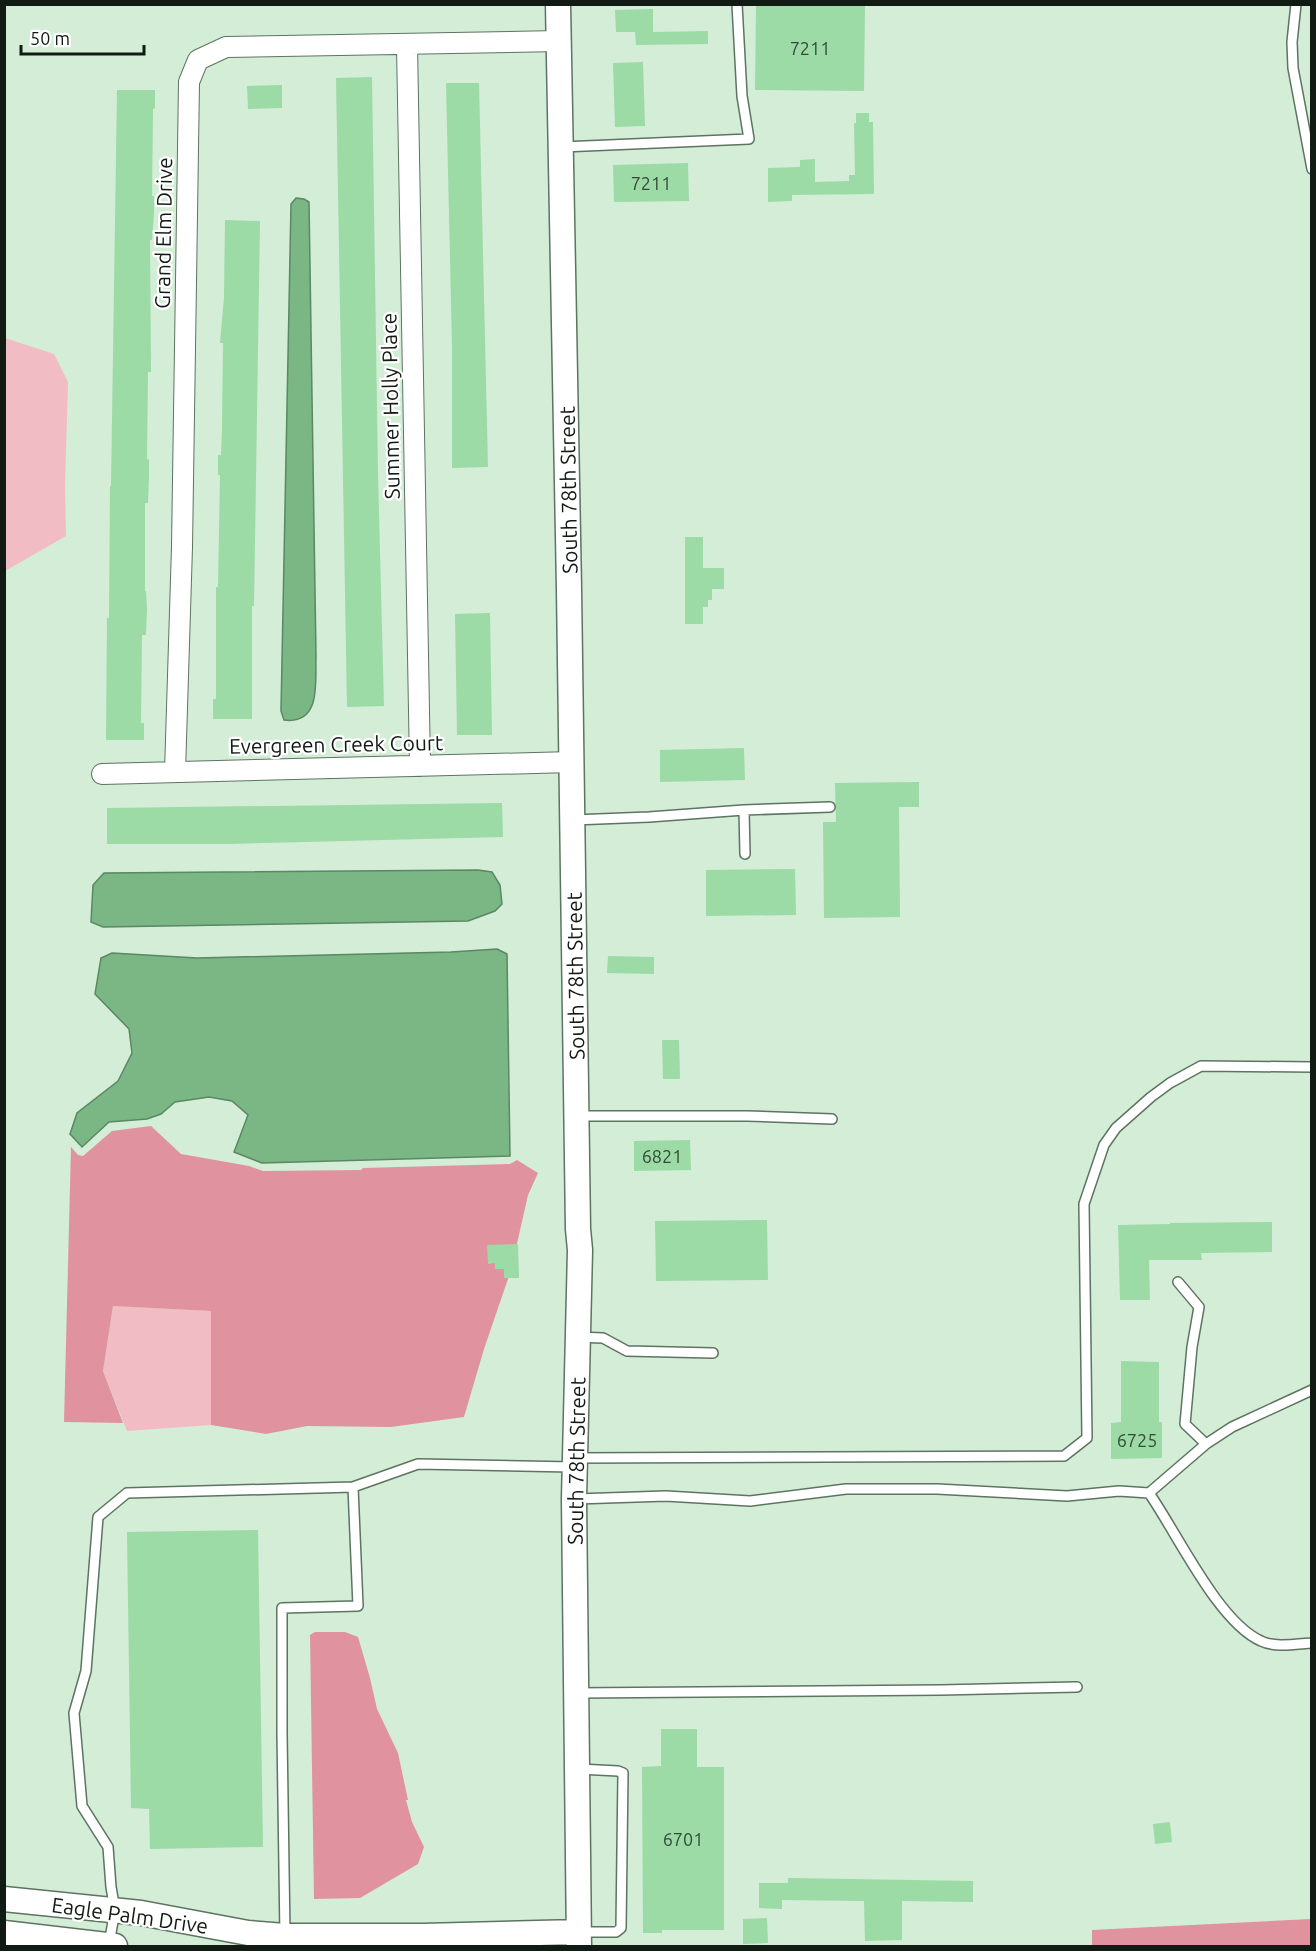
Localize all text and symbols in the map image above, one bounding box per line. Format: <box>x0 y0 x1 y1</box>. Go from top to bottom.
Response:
scale bar <box>21 18 144 56</box>
text: 50 m <box>30 28 70 48</box>
house number: 7211 <box>790 38 830 58</box>
street label: Grand Elm Drive <box>150 157 176 309</box>
house number: 7211 <box>631 173 671 193</box>
street label: Summer Holly Place <box>376 312 404 500</box>
street label: South 78th Street <box>555 406 581 574</box>
street label: Evergreen Creek Court <box>229 730 443 758</box>
street label: South 78th Street <box>562 892 588 1060</box>
house number: 6821 <box>642 1146 682 1166</box>
street label: South 78th Street <box>563 1377 589 1545</box>
house number: 6725 <box>1117 1430 1157 1450</box>
house number: 6701 <box>663 1829 703 1849</box>
street label: Eagle Palm Drive <box>50 1892 210 1938</box>

